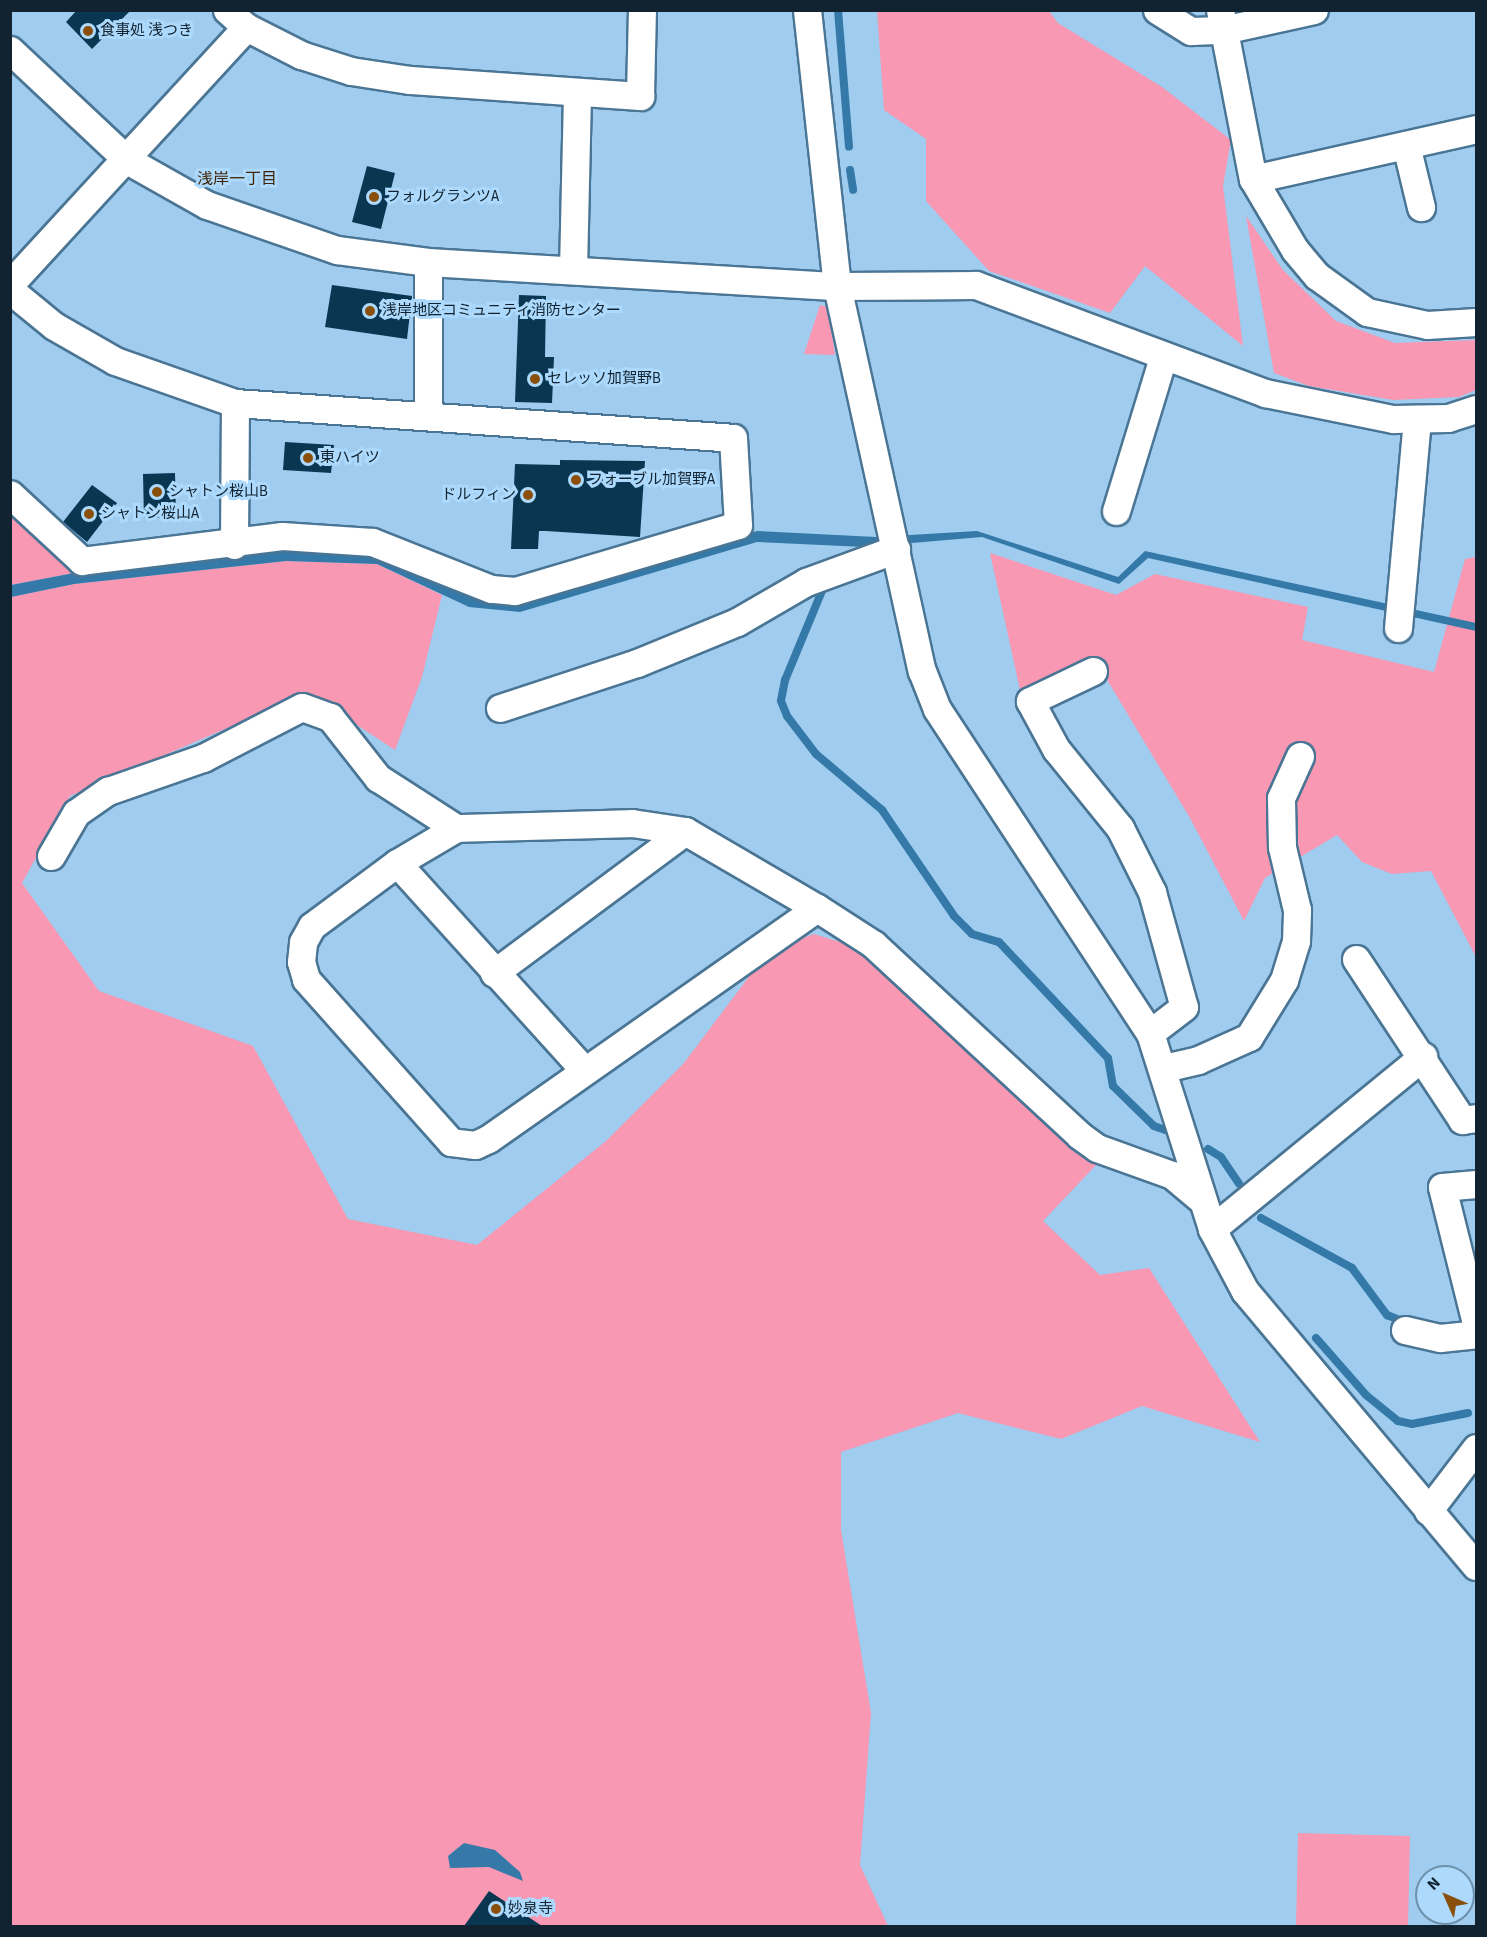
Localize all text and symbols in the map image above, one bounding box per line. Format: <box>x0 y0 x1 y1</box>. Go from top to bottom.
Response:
place label: 食事処 浅つき <box>100 22 193 40</box>
marker: 食事処 浅つき <box>81 24 95 38</box>
district label: 浅岸一丁目 <box>197 169 277 189</box>
place label: フォルグランツA <box>386 188 499 206</box>
marker: フォルグランツA <box>367 190 381 204</box>
place label: 浅岸地区コミュニティ消防センター <box>382 302 622 320</box>
marker: 浅岸地区コミュニティ消防センター <box>363 304 377 318</box>
place label: セレッソ加賀野B <box>547 370 661 388</box>
marker: セレッソ加賀野B <box>528 372 542 386</box>
place label: 東ハイツ <box>320 449 380 467</box>
marker: 東ハイツ <box>301 451 315 465</box>
place label: フォーブル加賀野A <box>588 471 716 489</box>
marker: フォーブル加賀野A <box>569 473 583 487</box>
place label: シャトン桜山B <box>169 483 268 501</box>
marker: シャトン桜山B <box>150 485 164 499</box>
place label: ドルフィン <box>441 486 516 504</box>
marker: ドルフィン <box>521 488 535 502</box>
place label: シャトン桜山A <box>101 505 199 523</box>
marker: シャトン桜山A <box>82 507 96 521</box>
north arrow <box>1415 1865 1475 1925</box>
text: N <box>1422 1872 1445 1895</box>
place label: 妙泉寺 <box>508 1900 553 1918</box>
marker: 妙泉寺 <box>489 1902 503 1916</box>

